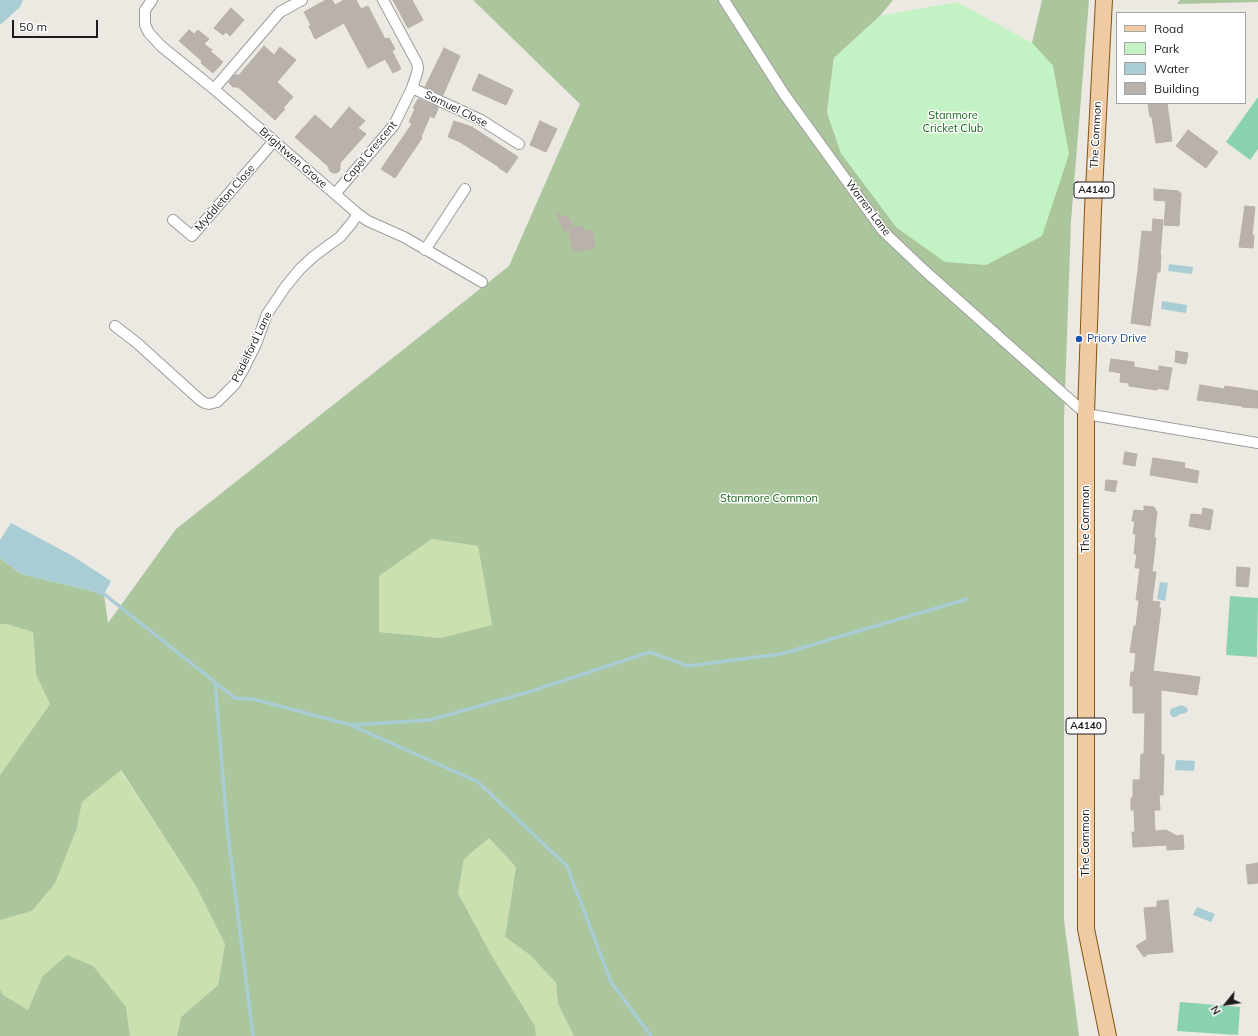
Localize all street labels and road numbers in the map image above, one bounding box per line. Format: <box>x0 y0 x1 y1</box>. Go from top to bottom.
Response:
street label: Samuel Close <box>422 88 490 130</box>
street label: The Common <box>1088 101 1104 169</box>
street label: Capel Crescent <box>340 118 400 186</box>
street label: Brightwen Grove <box>256 125 330 191</box>
street label: Myddleton Close <box>192 162 258 234</box>
street label: Warren Lane <box>843 177 893 239</box>
road number: A4140 <box>1074 182 1114 198</box>
street label: Padelford Lane <box>229 310 275 384</box>
street label: The Common <box>1079 485 1093 553</box>
road number: A4140 <box>1066 718 1106 734</box>
street label: The Common <box>1079 809 1093 877</box>

